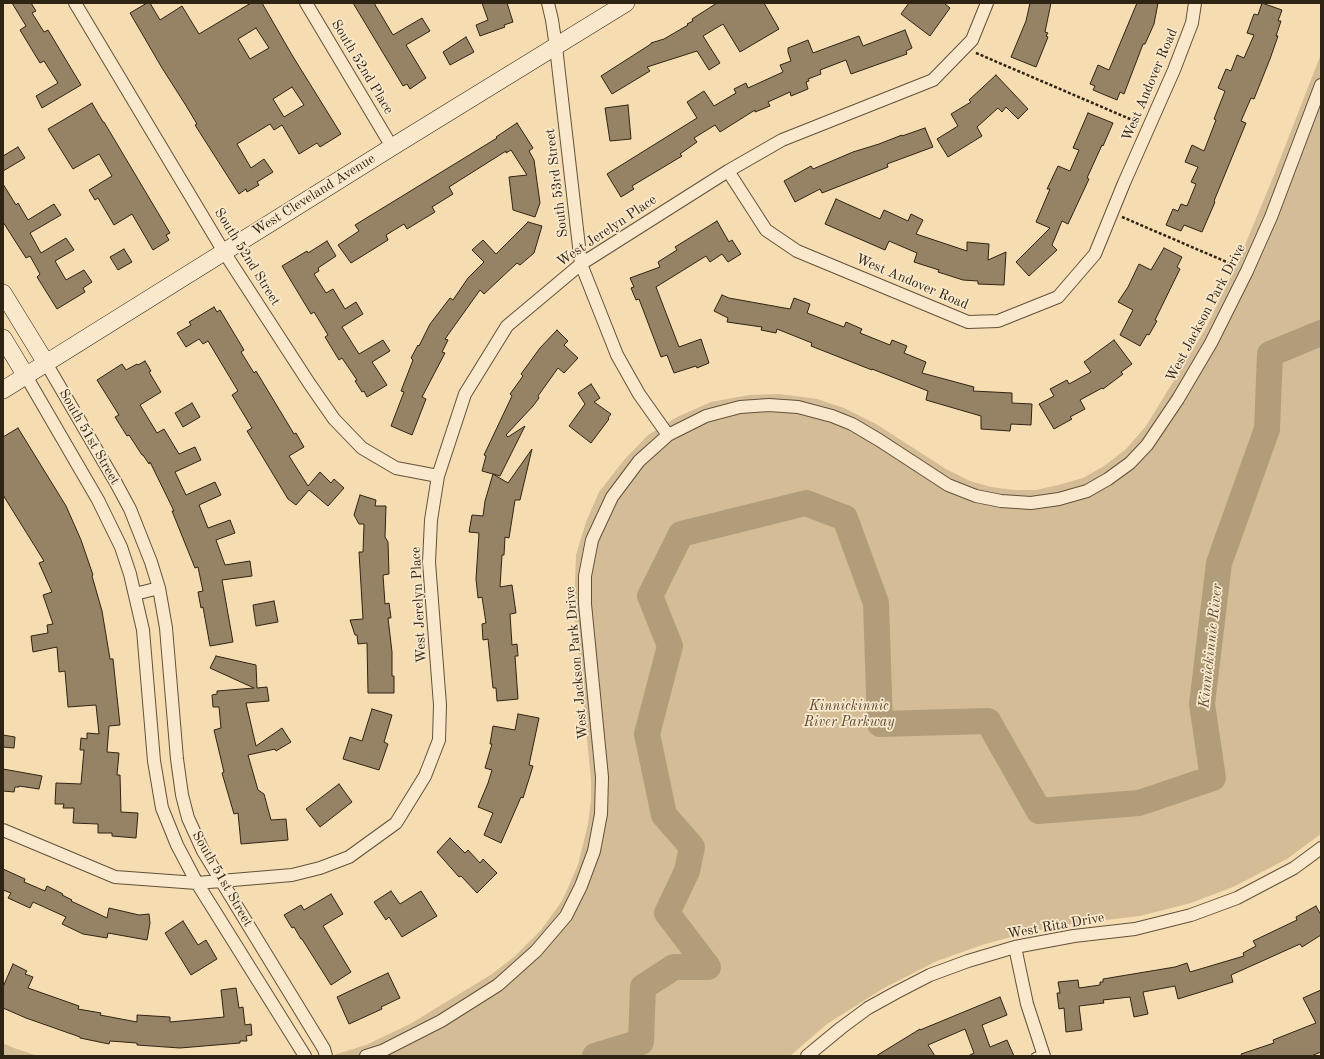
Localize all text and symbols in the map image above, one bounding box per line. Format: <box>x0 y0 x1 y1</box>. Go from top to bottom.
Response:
street label: South 52nd Place <box>327 17 397 117</box>
street label: West Andover Road <box>1119 26 1181 144</box>
street label: South 53rd Street <box>542 127 572 239</box>
street label: West Cleveland Avenue <box>249 150 379 240</box>
street label: West Jerelyn Place <box>554 191 660 271</box>
street label: South 52nd Street <box>210 205 284 309</box>
street label: West Jackson Park Drive <box>1163 241 1249 385</box>
street label: West Andover Road <box>853 251 971 313</box>
street label: South 51st Street <box>55 386 123 488</box>
street label: West Jerelyn Place <box>408 546 430 664</box>
water label: Kinnickinnic River <box>1195 583 1227 709</box>
street label: West Jackson Park Drive <box>562 586 592 740</box>
park label: Kinnickinnic River Parkway <box>804 698 894 730</box>
street label: South 51st Street <box>188 828 256 930</box>
street label: West Rita Drive <box>1006 909 1106 943</box>

